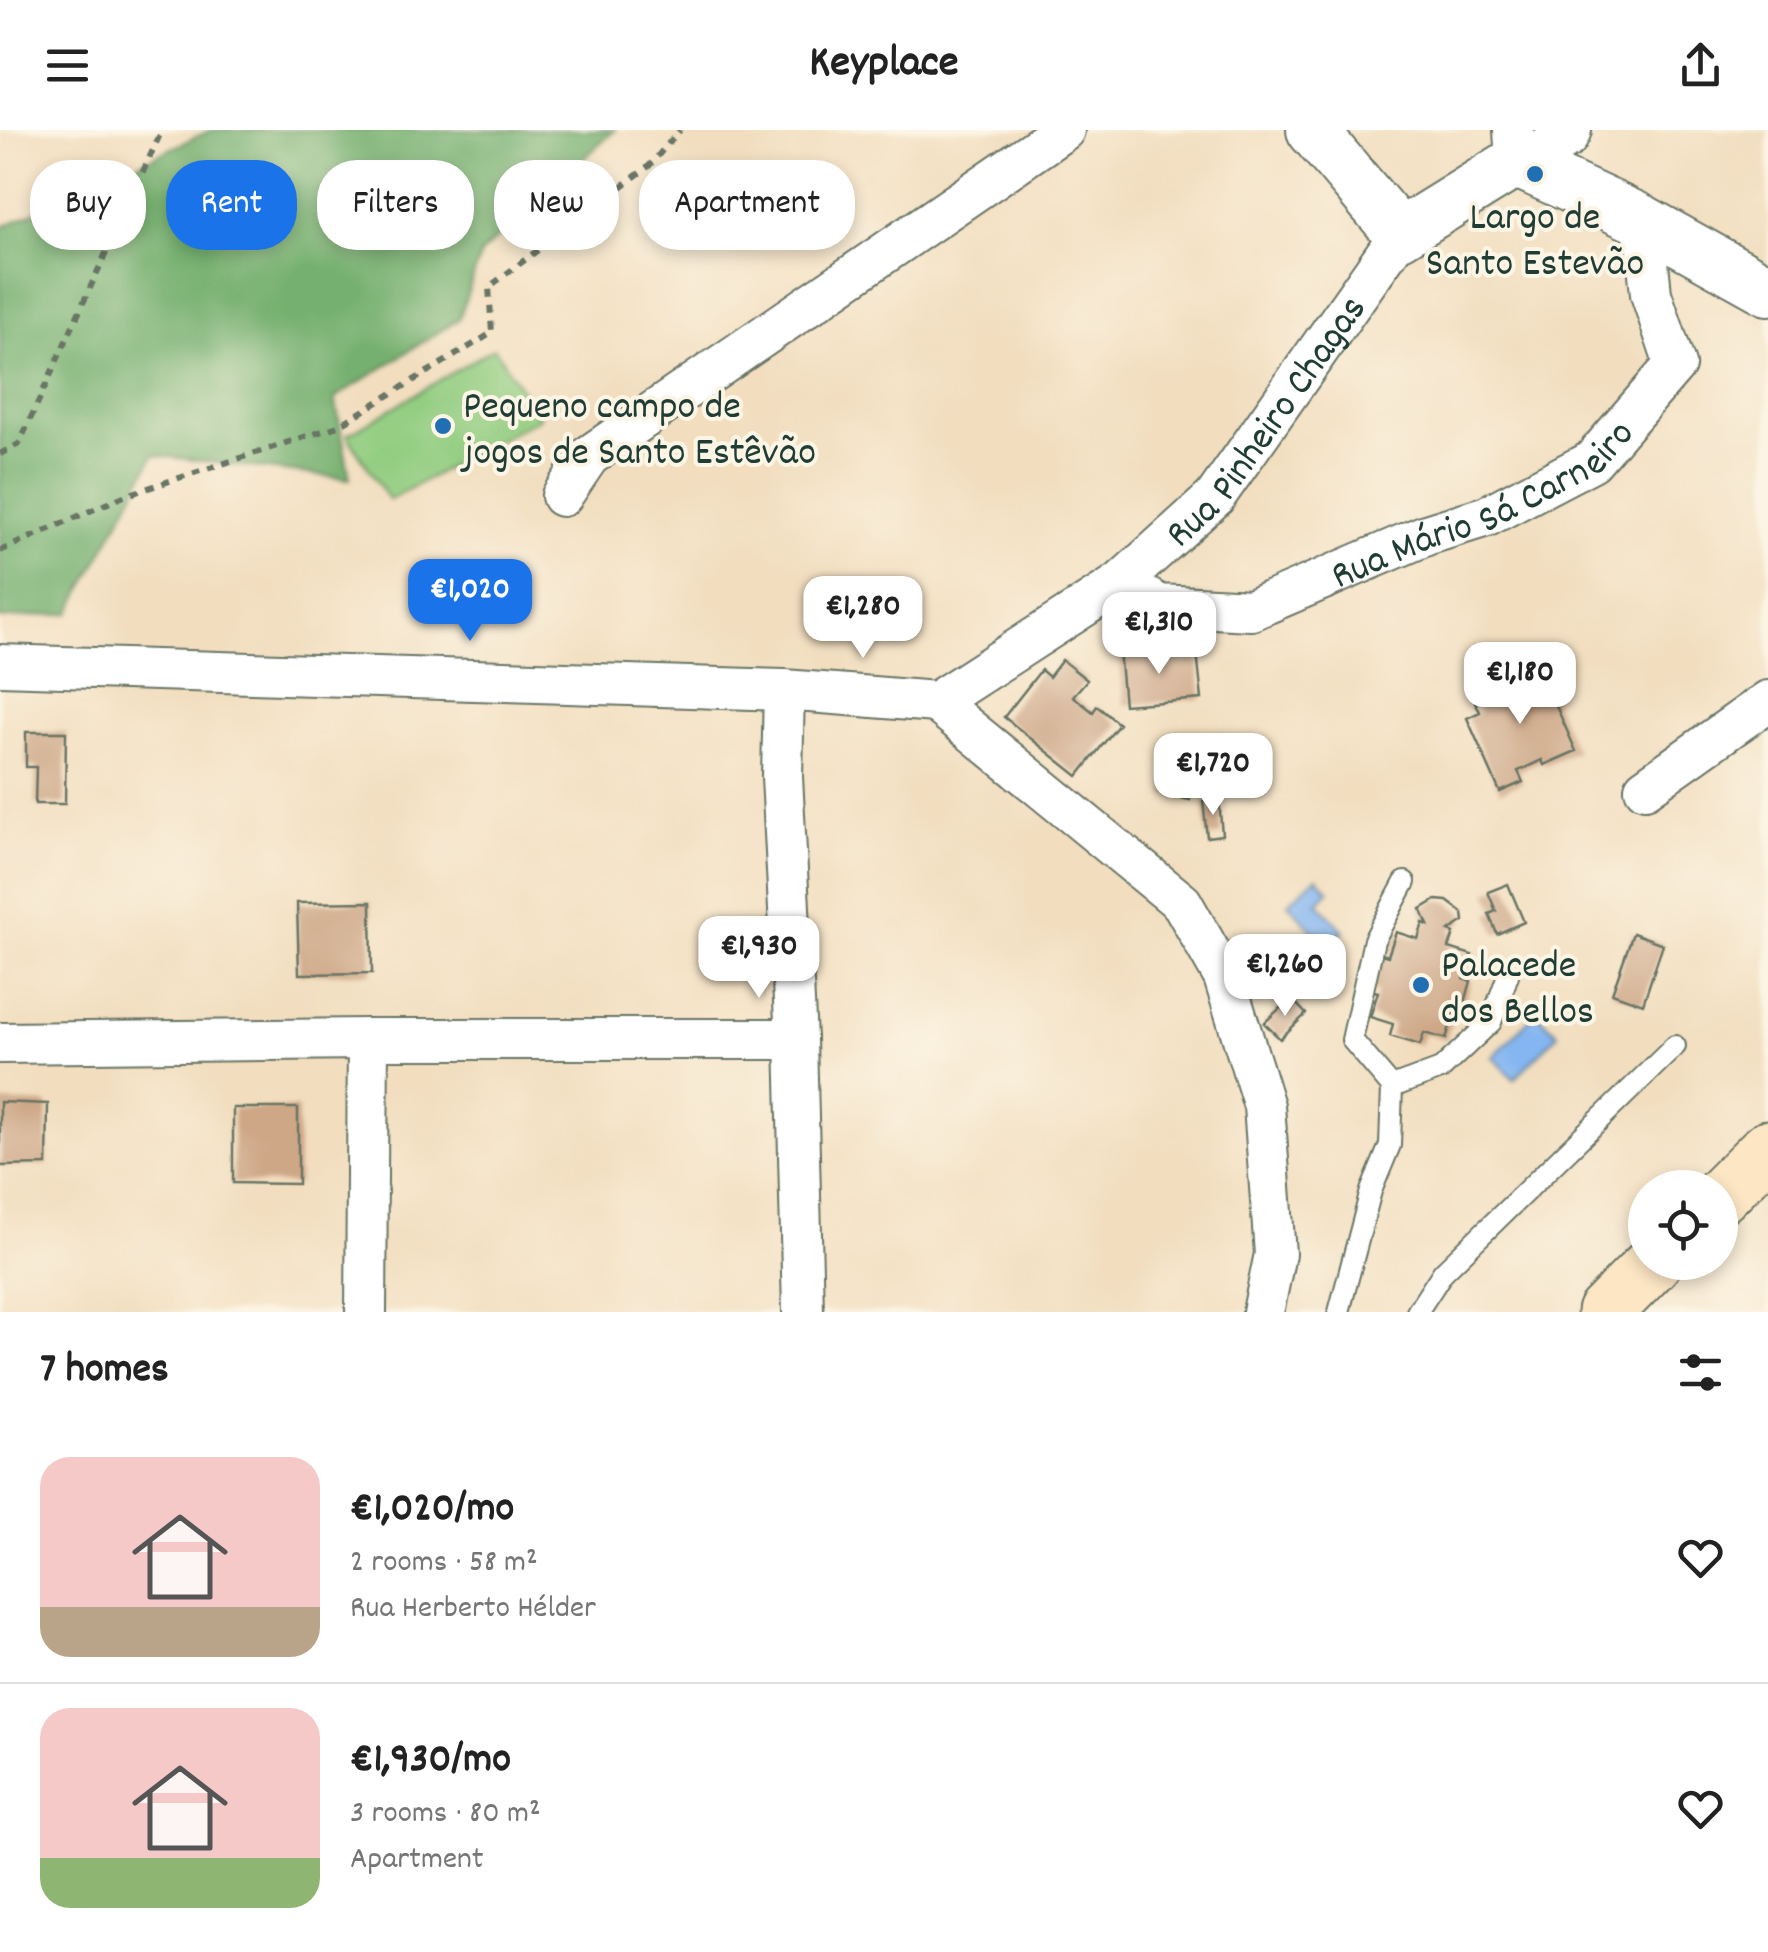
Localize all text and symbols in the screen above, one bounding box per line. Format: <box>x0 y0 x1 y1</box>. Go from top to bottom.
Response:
text: Keyplace <box>809 33 959 97</box>
icon: menu <box>40 38 95 93</box>
icon: share <box>1673 38 1728 93</box>
chip: Buy <box>30 160 146 250</box>
chip: Rent <box>166 160 297 250</box>
chip: Filters <box>317 160 474 250</box>
chip: New <box>494 160 619 250</box>
chip: Apartment <box>639 160 855 250</box>
marker: Largo de Santo Estevão <box>1524 163 1546 185</box>
place label: Largo de Santo Estevão <box>1426 192 1644 295</box>
street label: Rua Pinheiro Chagas <box>1155 286 1383 564</box>
place label: Pequeno campo de jogos de Santo Estêvão <box>460 381 816 484</box>
street label: Rua Mário Sá Carneiro <box>1324 410 1651 607</box>
marker: Pequeno campo de jogos de Santo Estêvão <box>432 415 454 437</box>
pin: €1,020 <box>389 559 551 644</box>
text: €1,020 <box>430 568 510 614</box>
pin: €1,280 <box>782 576 944 661</box>
text: €1,280 <box>825 585 901 631</box>
pin: €1,310 <box>1078 592 1240 677</box>
text: €1,310 <box>1124 601 1194 647</box>
pin: €1,180 <box>1439 642 1601 727</box>
text: €1,180 <box>1486 651 1554 697</box>
pin: €1,720 <box>1132 733 1294 818</box>
text: €1,720 <box>1176 742 1250 788</box>
pin: €1,930 <box>678 916 840 1001</box>
text: €1,930 <box>720 925 798 971</box>
pin: €1,260 <box>1204 934 1366 1019</box>
place label: Palacede dos Bellos <box>1441 940 1594 1043</box>
text: €1,260 <box>1246 943 1324 989</box>
marker: Palacede dos Bellos <box>1410 974 1432 996</box>
map controls <box>1628 1170 1738 1280</box>
button: locate <box>1628 1170 1738 1280</box>
text: 7 homes <box>40 1342 169 1402</box>
icon: filters <box>1673 1345 1728 1400</box>
text: €1,020/mo <box>350 1481 514 1541</box>
icon: home <box>120 1497 240 1617</box>
icon: heart <box>1673 1530 1728 1585</box>
text: 2 rooms · 58 m² <box>350 1541 538 1587</box>
text: Rua Herberto Hélder <box>350 1587 596 1633</box>
text: €1,930/mo <box>350 1732 511 1792</box>
icon: home <box>120 1748 240 1868</box>
icon: heart <box>1673 1781 1728 1836</box>
text: 3 rooms · 80 m² <box>350 1792 541 1838</box>
text: Apartment <box>350 1838 484 1884</box>

